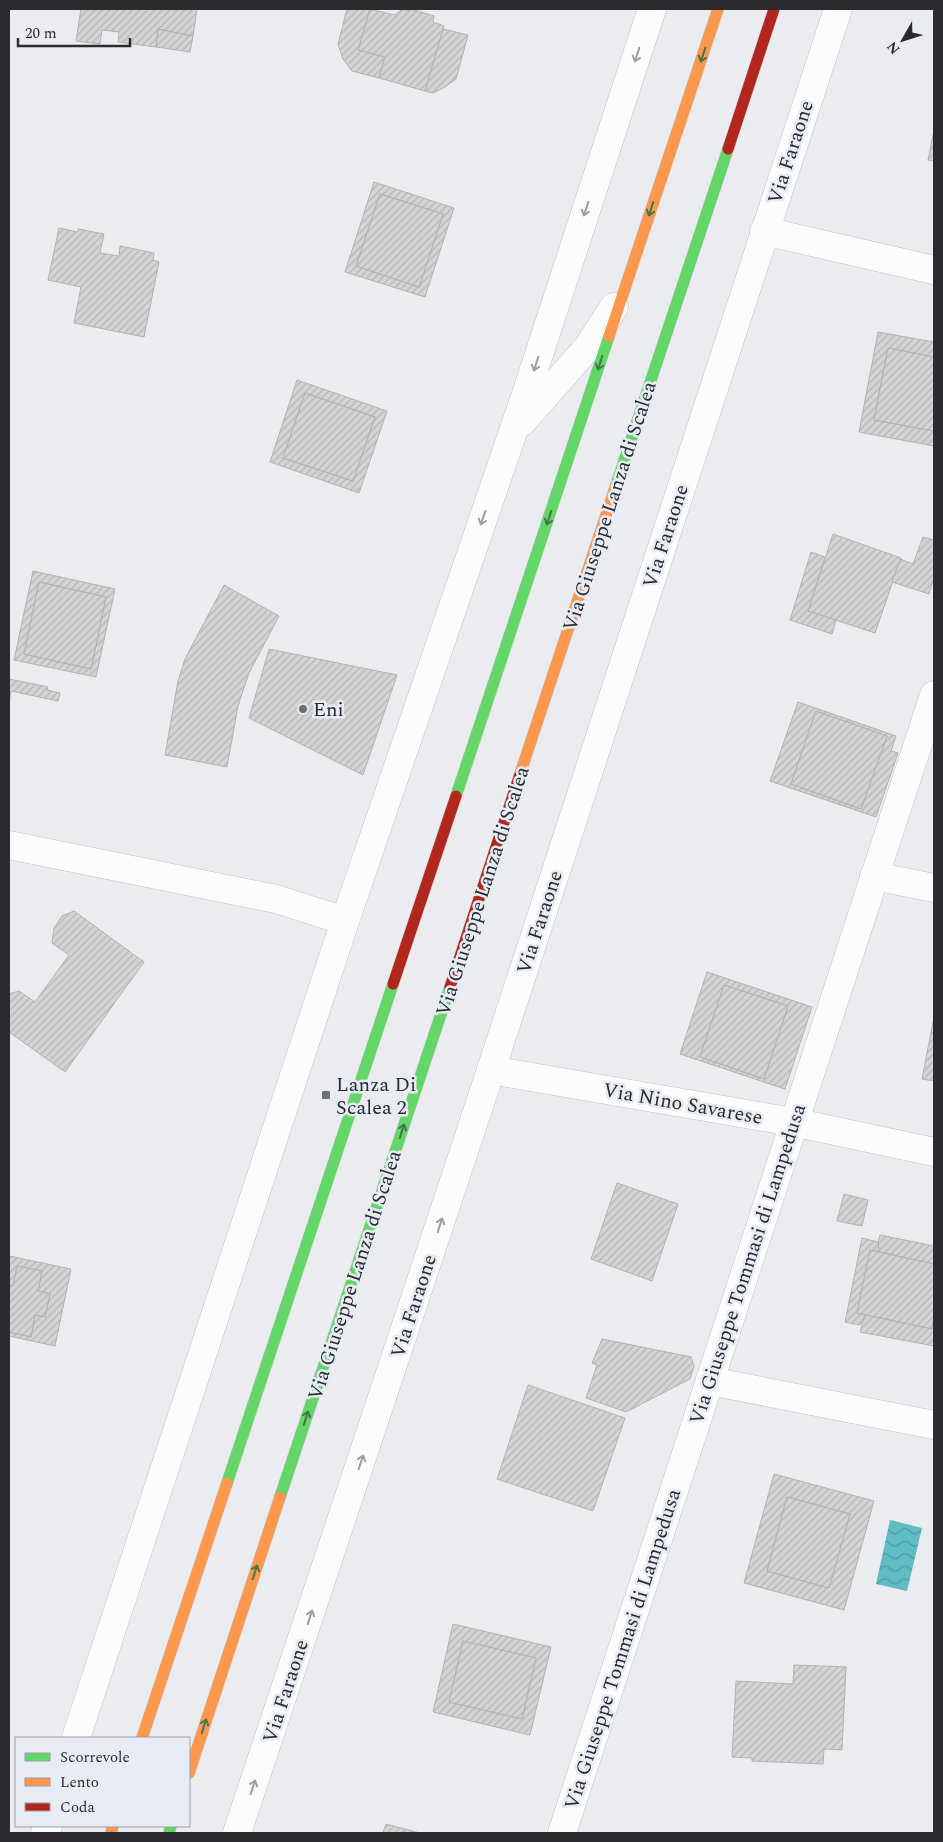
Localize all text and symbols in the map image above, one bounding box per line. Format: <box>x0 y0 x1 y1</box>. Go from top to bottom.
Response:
scale bar <box>18 15 130 47</box>
north arrow <box>878 15 928 65</box>
text: 20 m <box>25 22 57 45</box>
text: N <box>882 37 905 59</box>
one-way arrow <box>632 47 641 62</box>
one-way arrow <box>697 47 707 63</box>
street label: Via Faraone <box>760 97 822 208</box>
one-way arrow <box>581 201 590 217</box>
one-way arrow <box>646 201 655 216</box>
one-way arrow <box>595 355 604 371</box>
one-way arrow <box>530 356 540 372</box>
street label: Via Giuseppe Lanza di Scalea <box>555 377 665 635</box>
street label: Via Faraone <box>635 481 697 592</box>
one-way arrow <box>478 509 487 525</box>
one-way arrow <box>544 509 553 525</box>
place label: Eni <box>313 695 344 725</box>
marker: Eni <box>297 703 309 715</box>
street label: Via Giuseppe Lanza di Scalea <box>428 762 538 1020</box>
street label: Via Faraone <box>509 867 571 978</box>
place label: Lanza Di Scalea 2 <box>336 1070 416 1123</box>
street label: Via Nino Savarese <box>601 1075 765 1133</box>
marker: Lanza Di Scalea 2 <box>320 1089 332 1101</box>
street label: Via Giuseppe Tommasi di Lampedusa <box>682 1100 814 1429</box>
one-way arrow <box>397 1123 407 1139</box>
street label: Via Giuseppe Lanza di Scalea <box>300 1146 410 1404</box>
one-way arrow <box>435 1217 445 1233</box>
street label: Via Faraone <box>383 1251 445 1362</box>
one-way arrow <box>302 1410 312 1426</box>
one-way arrow <box>357 1455 366 1471</box>
street label: Via Giuseppe Tommasi di Lampedusa <box>557 1485 689 1814</box>
one-way arrow <box>251 1565 260 1581</box>
one-way arrow <box>306 1609 315 1625</box>
street label: Via Faraone <box>255 1636 317 1747</box>
one-way arrow <box>200 1719 209 1735</box>
legend <box>15 1737 190 1827</box>
text: Scorrevole <box>60 1746 130 1769</box>
text: Lento <box>60 1771 99 1794</box>
one-way arrow <box>249 1780 258 1796</box>
text: Coda <box>60 1796 95 1819</box>

